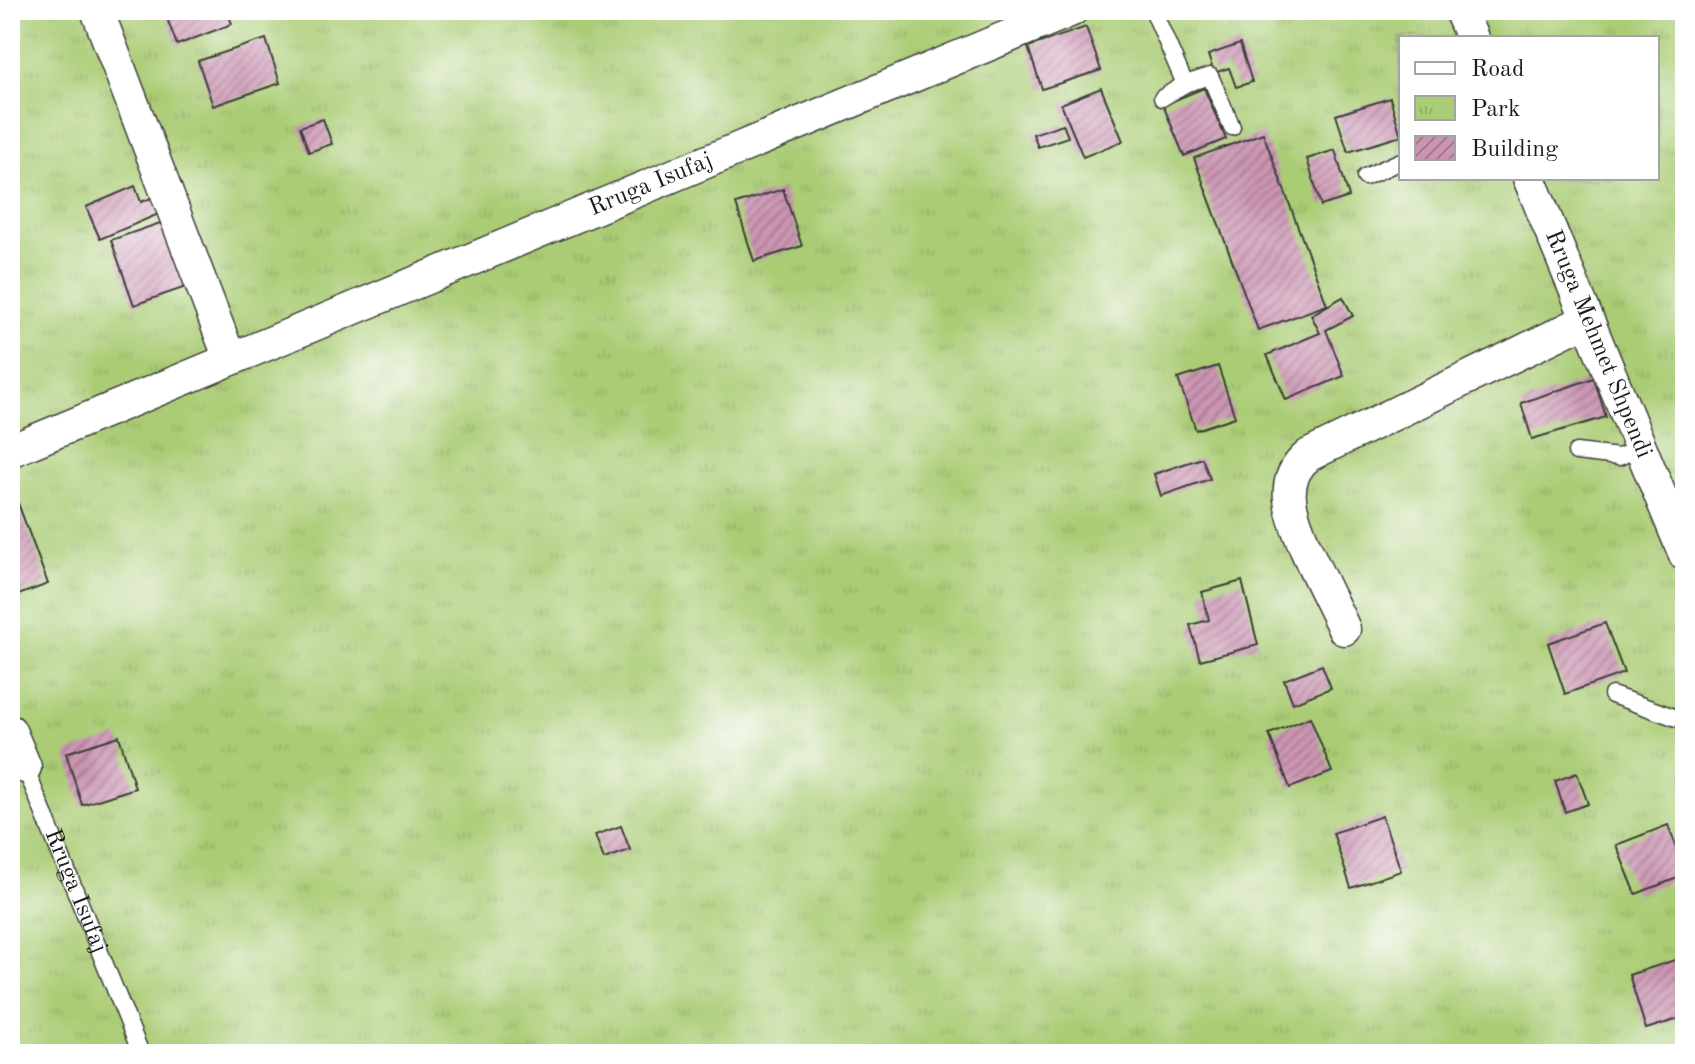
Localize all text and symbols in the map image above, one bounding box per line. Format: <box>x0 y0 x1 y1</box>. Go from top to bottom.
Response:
legend <box>1399 36 1659 180</box>
text: Road <box>1471 58 1524 82</box>
text: Park <box>1471 98 1520 122</box>
text: Building <box>1471 138 1558 162</box>
street label: Rruga Isufaj <box>586 149 716 221</box>
street label: Rruga Mehmet Shpendi <box>1540 227 1656 462</box>
street label: Rruga Isufaj <box>39 826 111 957</box>

